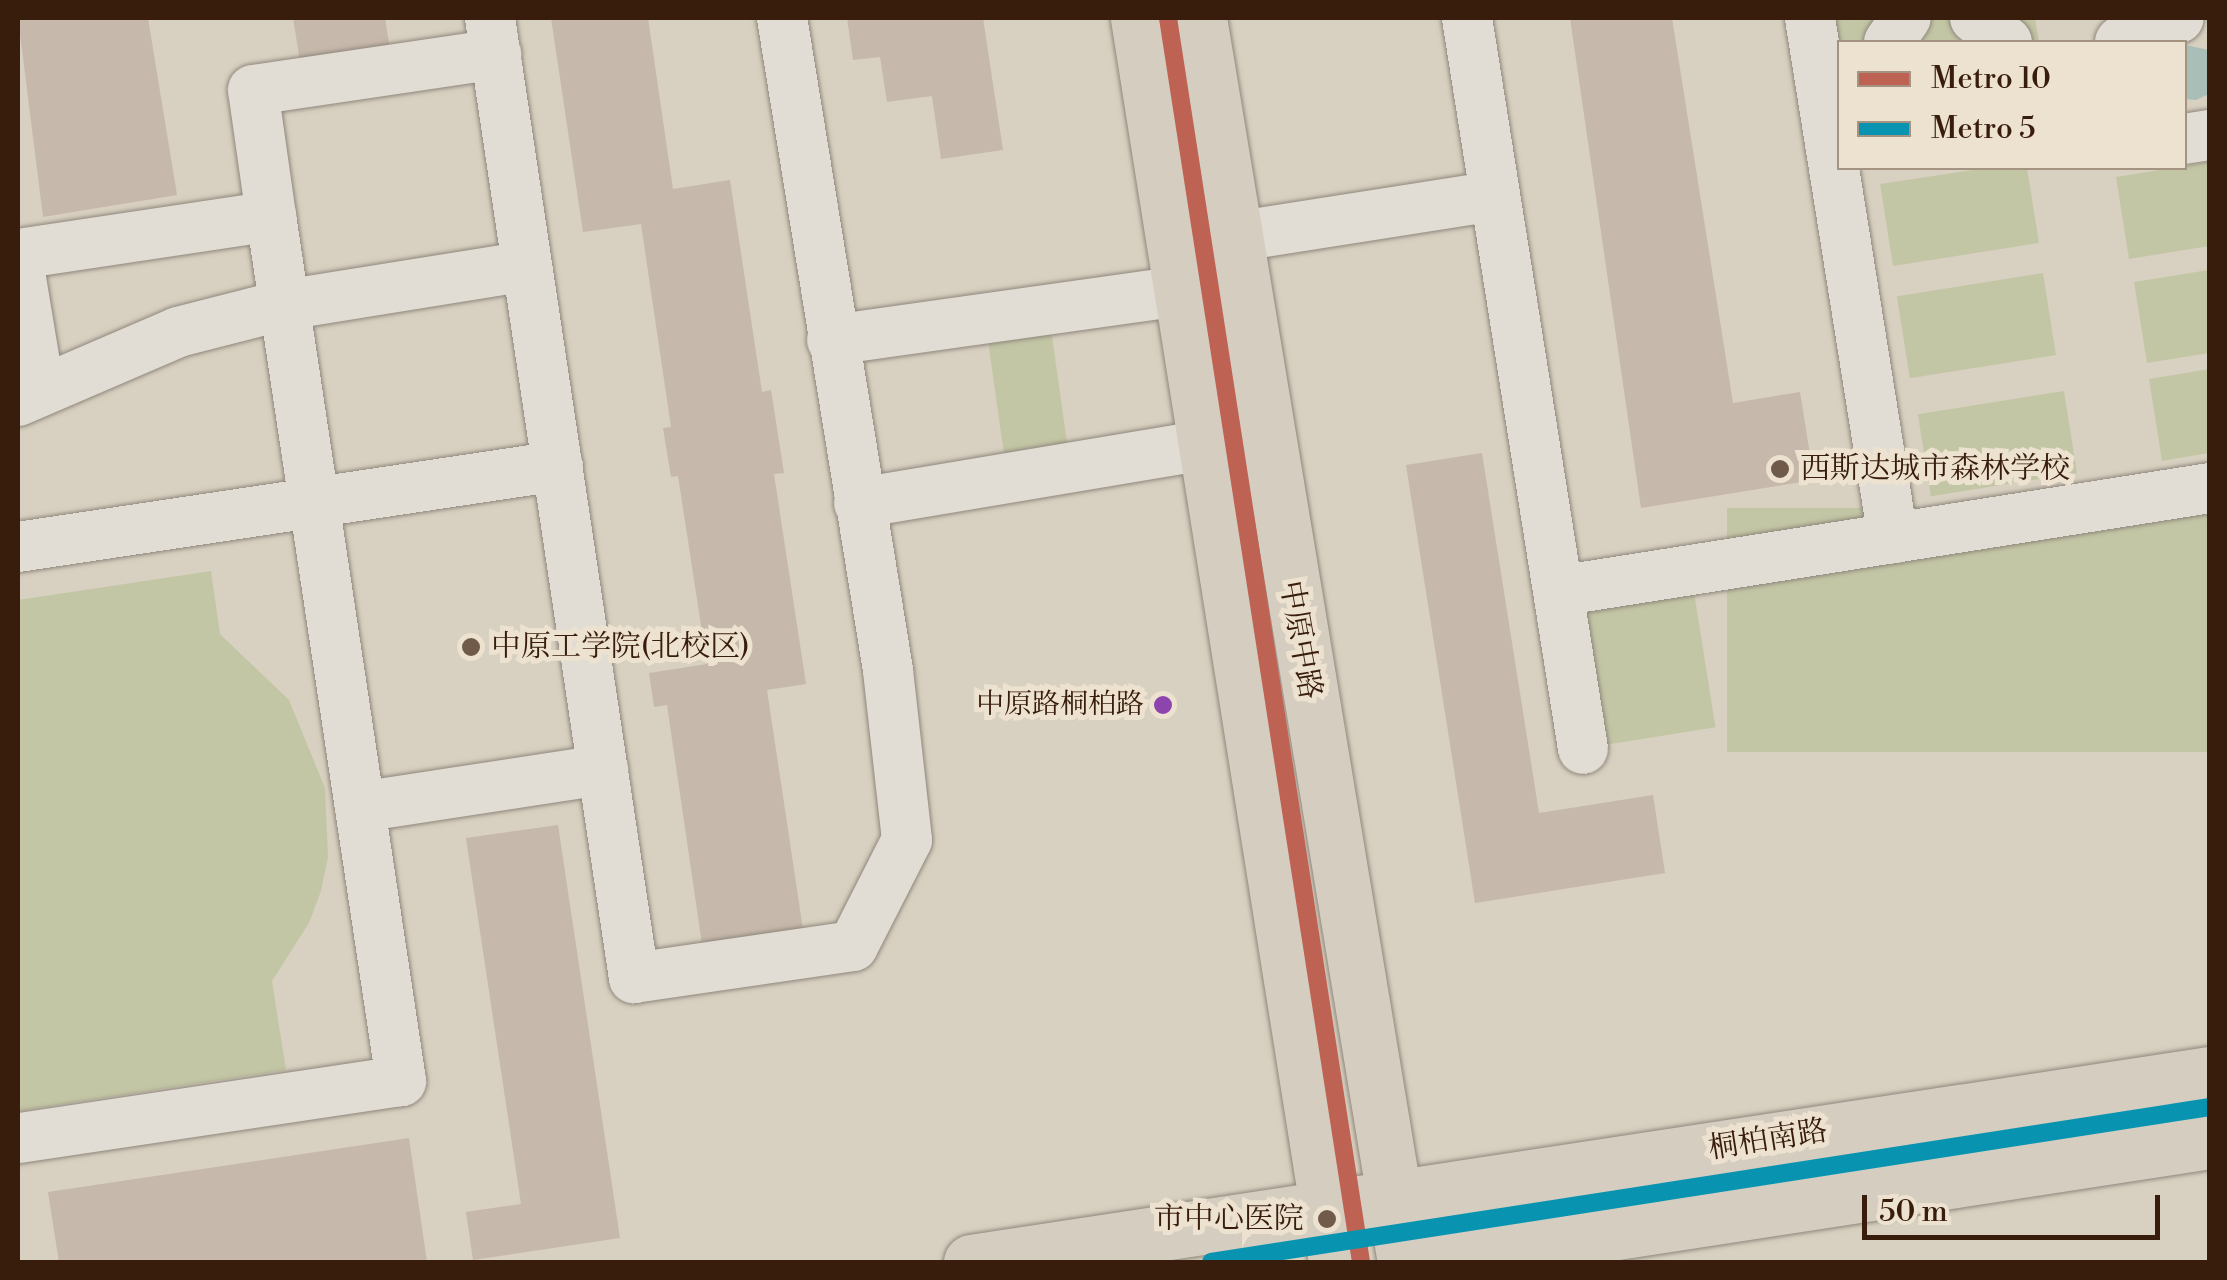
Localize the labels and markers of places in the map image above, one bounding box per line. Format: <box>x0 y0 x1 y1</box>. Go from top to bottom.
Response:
place label: 西斯达城市森林学校 <box>1800 451 2070 487</box>
marker: 西斯达城市森林学校 <box>1769 458 1791 480</box>
place label: 中原工学院(北校区) <box>491 629 750 665</box>
marker: 中原工学院(北校区) <box>460 636 482 658</box>
place label: 中原路桐柏路 <box>976 688 1144 722</box>
marker: 中原路桐柏路 <box>1153 695 1173 715</box>
place label: 市中心医院 <box>1154 1201 1304 1237</box>
marker: 市中心医院 <box>1314 1206 1340 1232</box>

